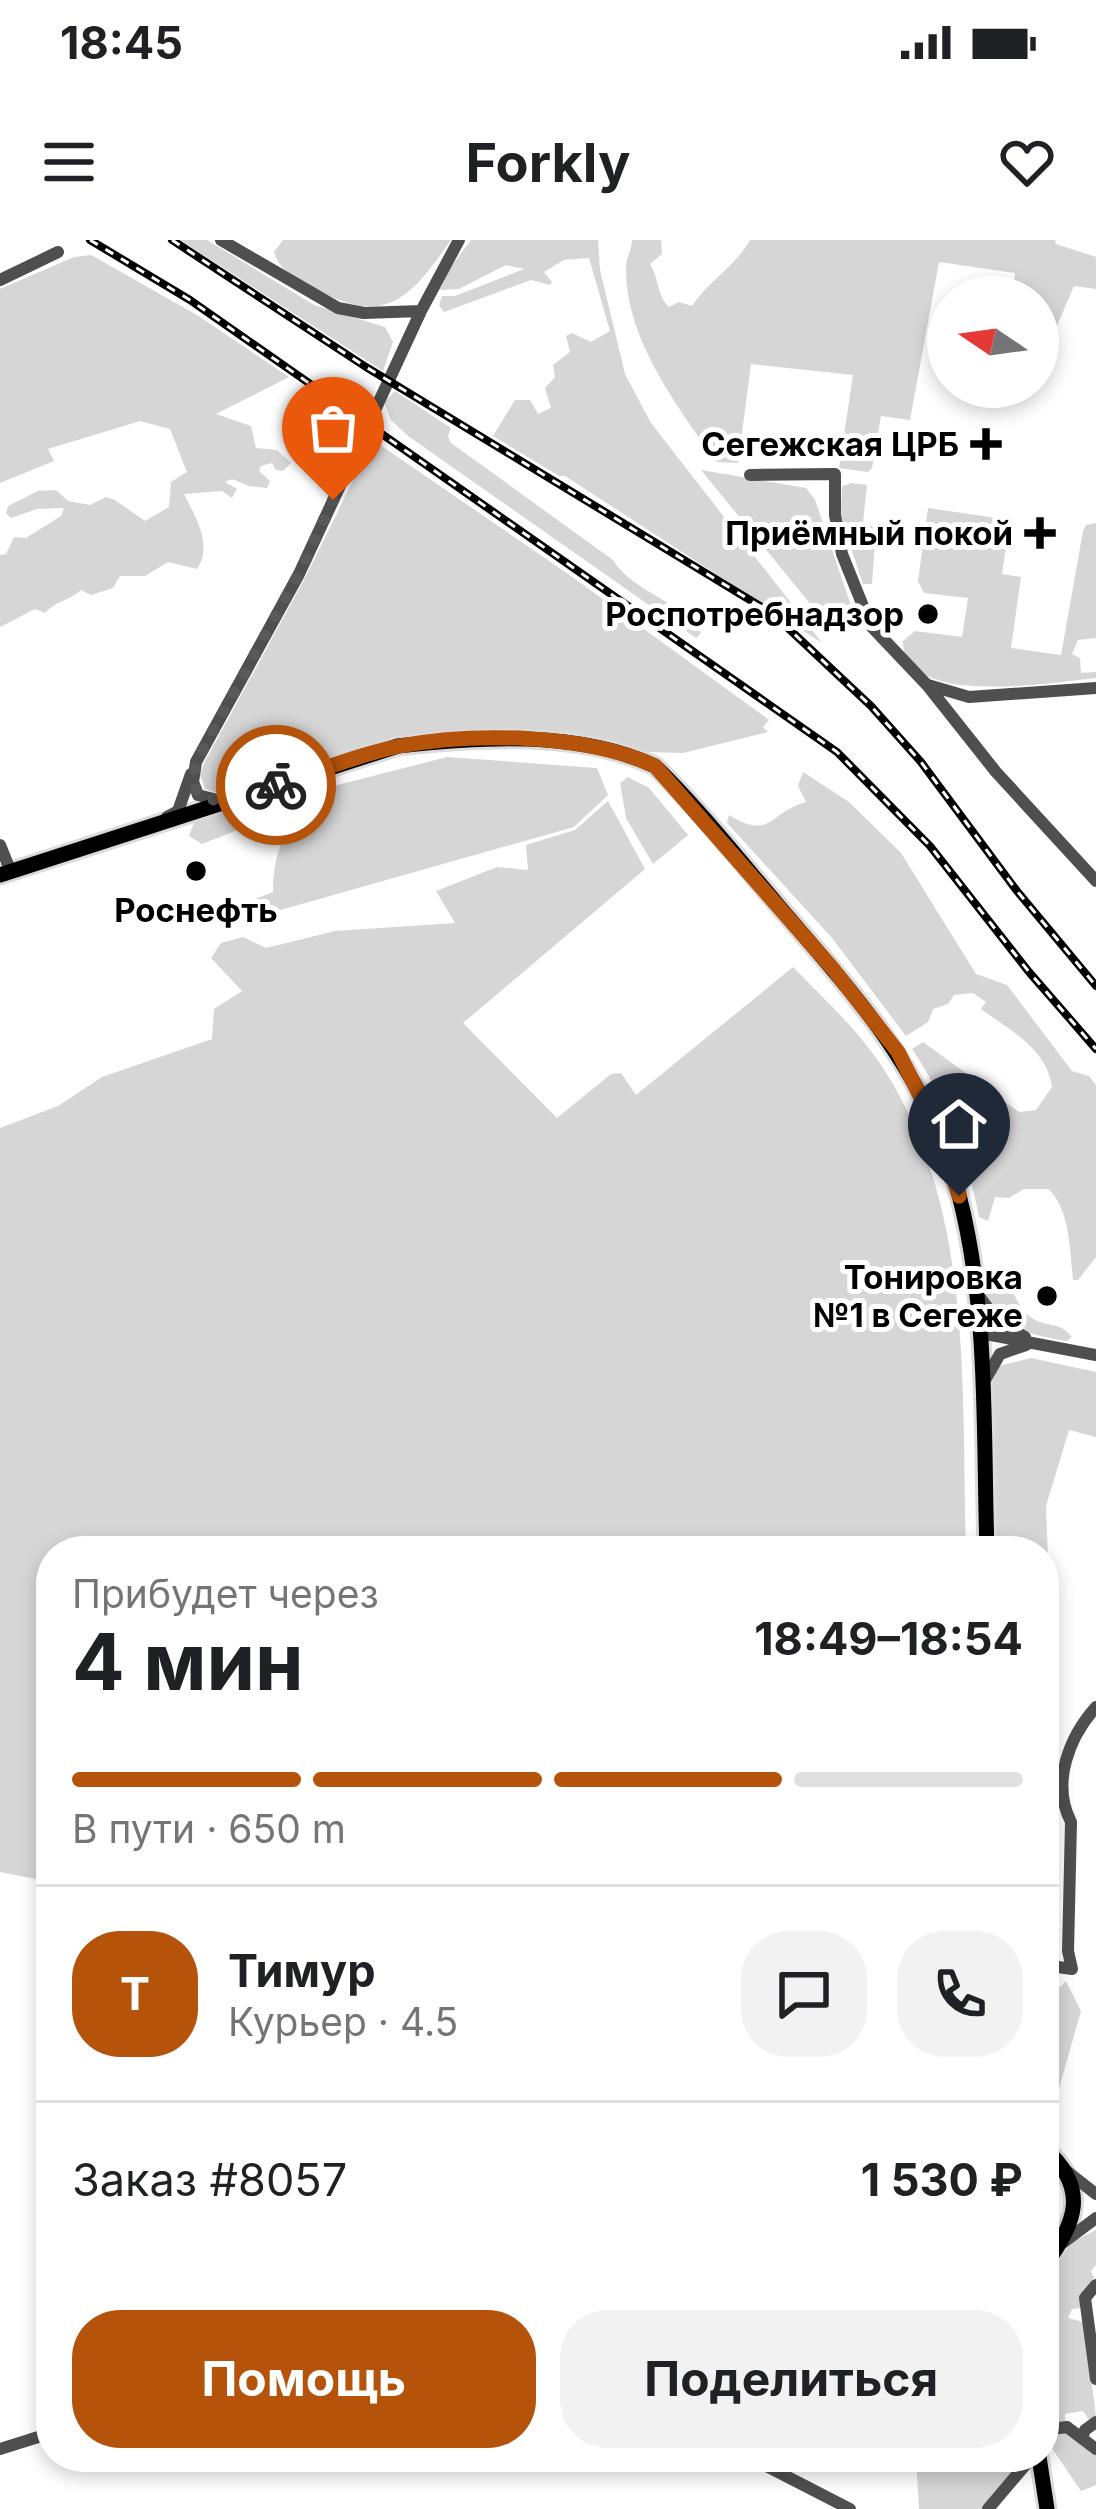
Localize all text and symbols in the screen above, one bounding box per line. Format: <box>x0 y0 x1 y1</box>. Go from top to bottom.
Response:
text: 18:45 <box>60 15 183 70</box>
icon: menu <box>36 129 102 195</box>
icon: heart <box>994 129 1060 195</box>
text: Forkly <box>465 130 631 195</box>
north arrow <box>927 276 1059 408</box>
map controls <box>927 276 1059 408</box>
pin <box>282 377 384 500</box>
icon: bag <box>300 395 366 461</box>
place label: Сегежская ЦРБ <box>701 424 959 464</box>
marker: Сегежская ЦРБ <box>970 428 1002 460</box>
place label: Приёмный покой <box>725 513 1013 553</box>
marker: Приёмный покой <box>1024 517 1056 549</box>
place label: Роспотребнадзор <box>605 594 904 634</box>
marker: Роспотребнадзор <box>915 601 941 627</box>
courier <box>216 725 336 845</box>
icon: bike <box>243 752 309 818</box>
marker: Роснефть <box>183 858 209 884</box>
place label: Роснефть <box>114 890 278 930</box>
pin <box>908 1073 1010 1196</box>
icon: home <box>926 1091 992 1157</box>
place label: Тонировка №1 в Сегеже <box>813 1257 1023 1335</box>
marker: Тонировка №1 в Сегеже <box>1034 1283 1060 1309</box>
text: Прибудет через <box>72 1570 379 1617</box>
text: 18:49–18:54 <box>754 1611 1023 1666</box>
text: 4 мин <box>72 1614 304 1709</box>
text: В пути · 650 m <box>72 1805 346 1852</box>
button: chat <box>741 1931 867 2057</box>
button: phone <box>897 1931 1023 2057</box>
text: Тимур <box>228 1943 376 1998</box>
text: Т <box>120 1966 150 2021</box>
text: Курьер · 4.5 <box>228 1998 458 2045</box>
text: Заказ #8057 <box>72 2152 347 2207</box>
text: 1 530 ₽ <box>861 2152 1023 2207</box>
button: Помощь <box>72 2310 536 2448</box>
button: Поделиться <box>560 2310 1023 2448</box>

